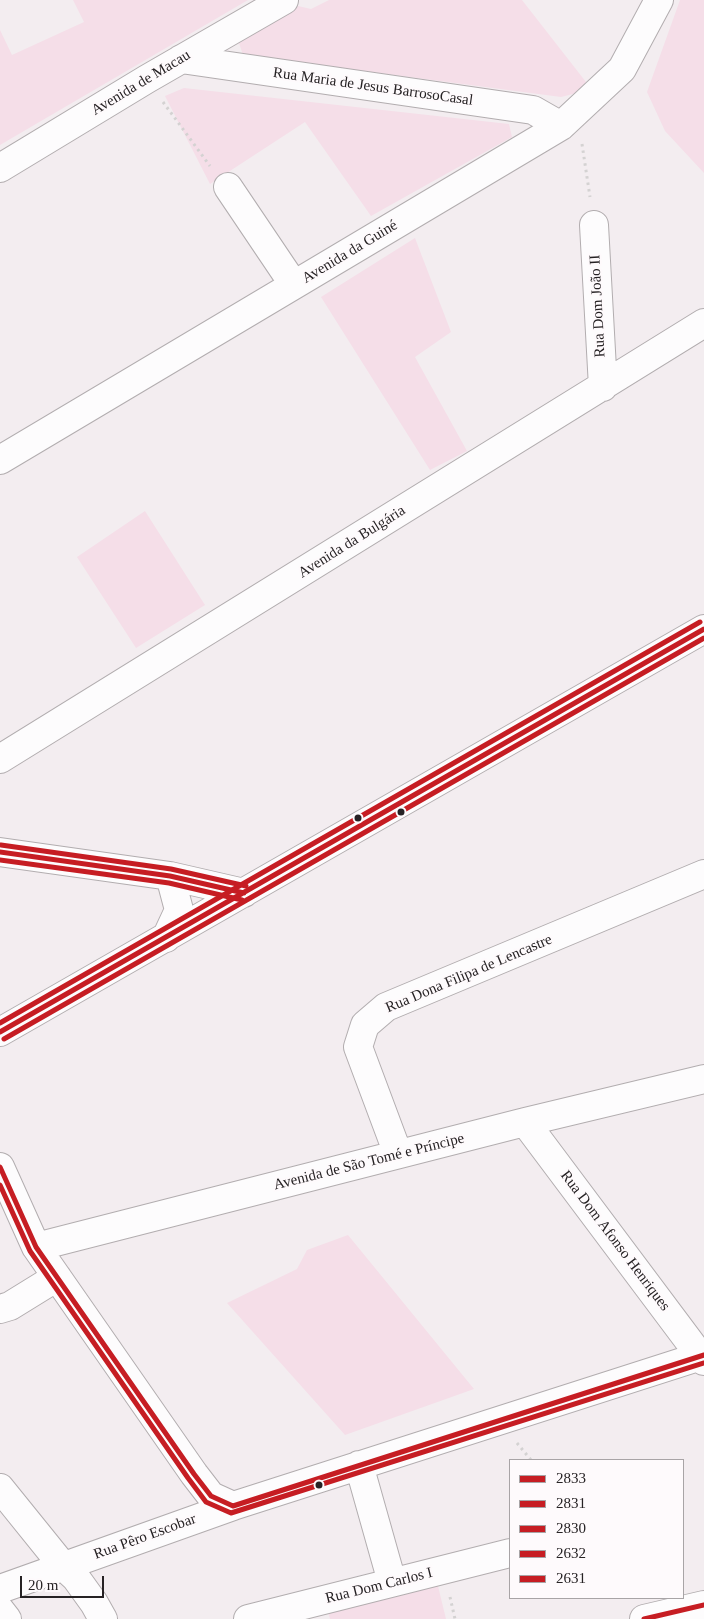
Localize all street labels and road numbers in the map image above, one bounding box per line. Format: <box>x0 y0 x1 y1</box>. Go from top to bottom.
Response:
street label: Avenida de Macau <box>88 46 194 120</box>
street label: Rua Maria de Jesus BarrosoCasal <box>272 64 474 110</box>
street label: Avenida da Guiné <box>299 216 401 288</box>
street label: Rua Dom João II <box>586 254 610 358</box>
street label: Avenida da Bulgária <box>295 502 409 582</box>
street label: Rua Dona Filipa de Lencastre <box>383 931 555 1017</box>
street label: Avenida de São Tomé e Príncipe <box>272 1130 466 1194</box>
street label: Rua Dom Afonso Henriques <box>556 1167 674 1315</box>
street label: Rua Pêro Escobar <box>91 1510 199 1564</box>
street label: Rua Dom Carlos I <box>324 1564 434 1608</box>

